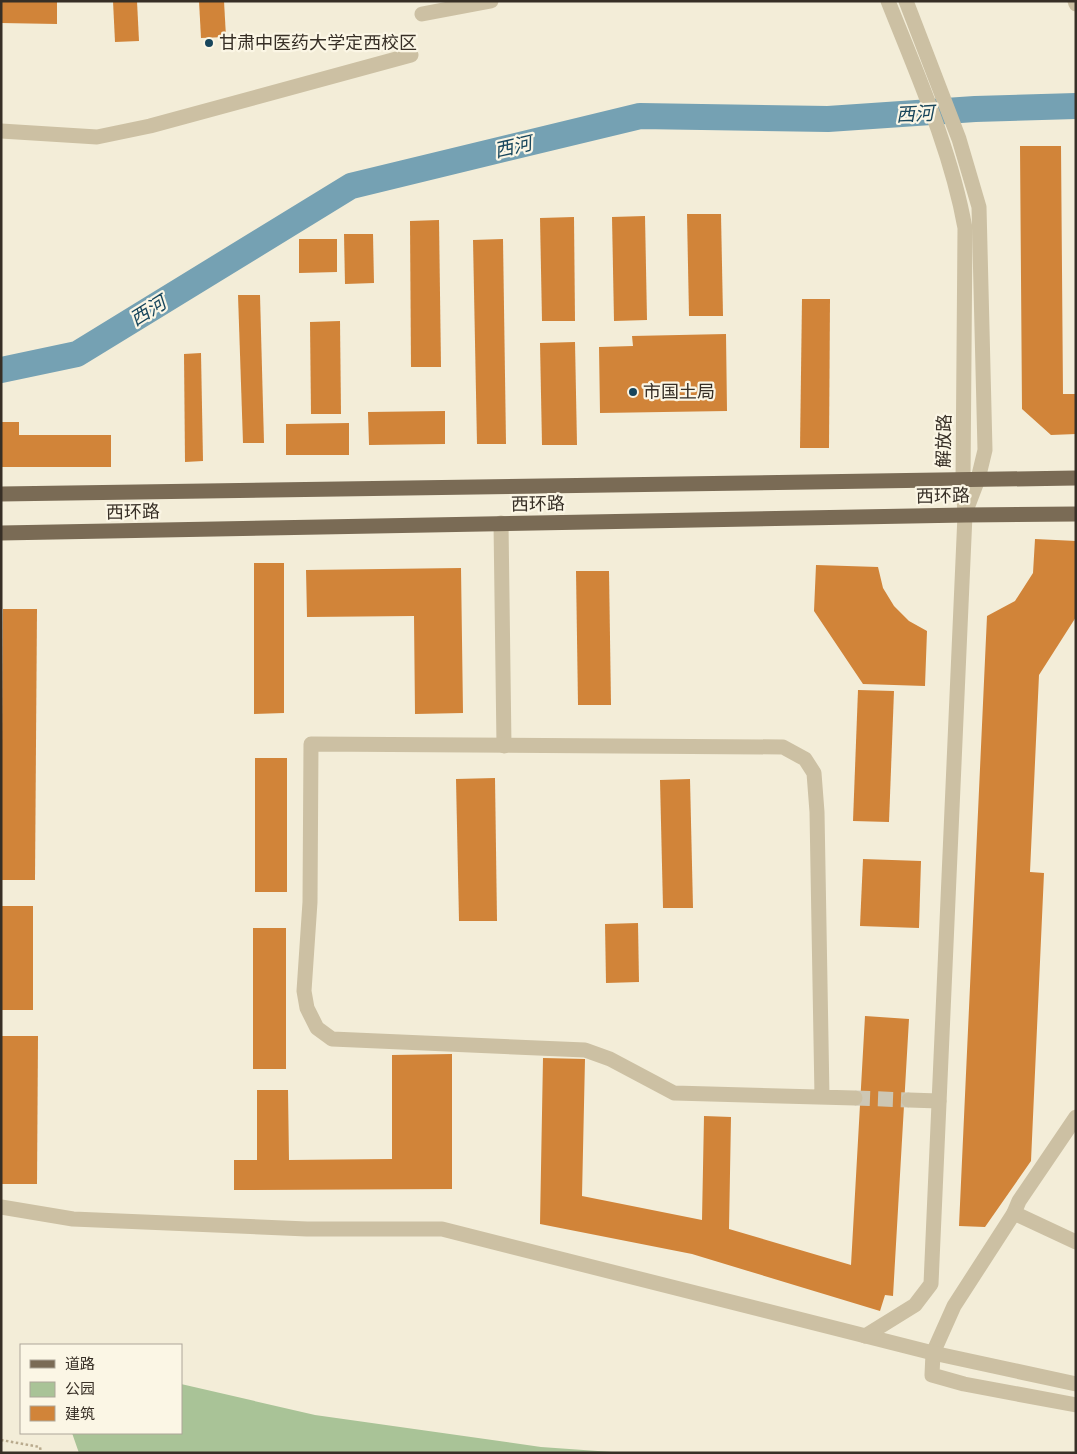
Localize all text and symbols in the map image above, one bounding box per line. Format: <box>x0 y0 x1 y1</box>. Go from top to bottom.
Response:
place label: 甘肃中医药大学定西校区 <box>219 30 417 56</box>
marker: 甘肃中医药大学定西校区 <box>203 37 215 49</box>
water label: 西河 <box>895 99 939 128</box>
water label: 西河 <box>491 129 538 164</box>
water label: 西河 <box>125 287 175 333</box>
place label: 市国土局 <box>643 379 715 405</box>
marker: 市国土局 <box>627 386 639 398</box>
street label: 解放路 <box>931 414 957 468</box>
street label: 西环路 <box>916 483 970 509</box>
street label: 西环路 <box>511 491 565 517</box>
street label: 西环路 <box>106 499 160 525</box>
legend <box>20 1344 182 1434</box>
text: 道路 <box>65 1353 95 1375</box>
text: 公园 <box>65 1378 95 1400</box>
text: 建筑 <box>65 1403 95 1425</box>

